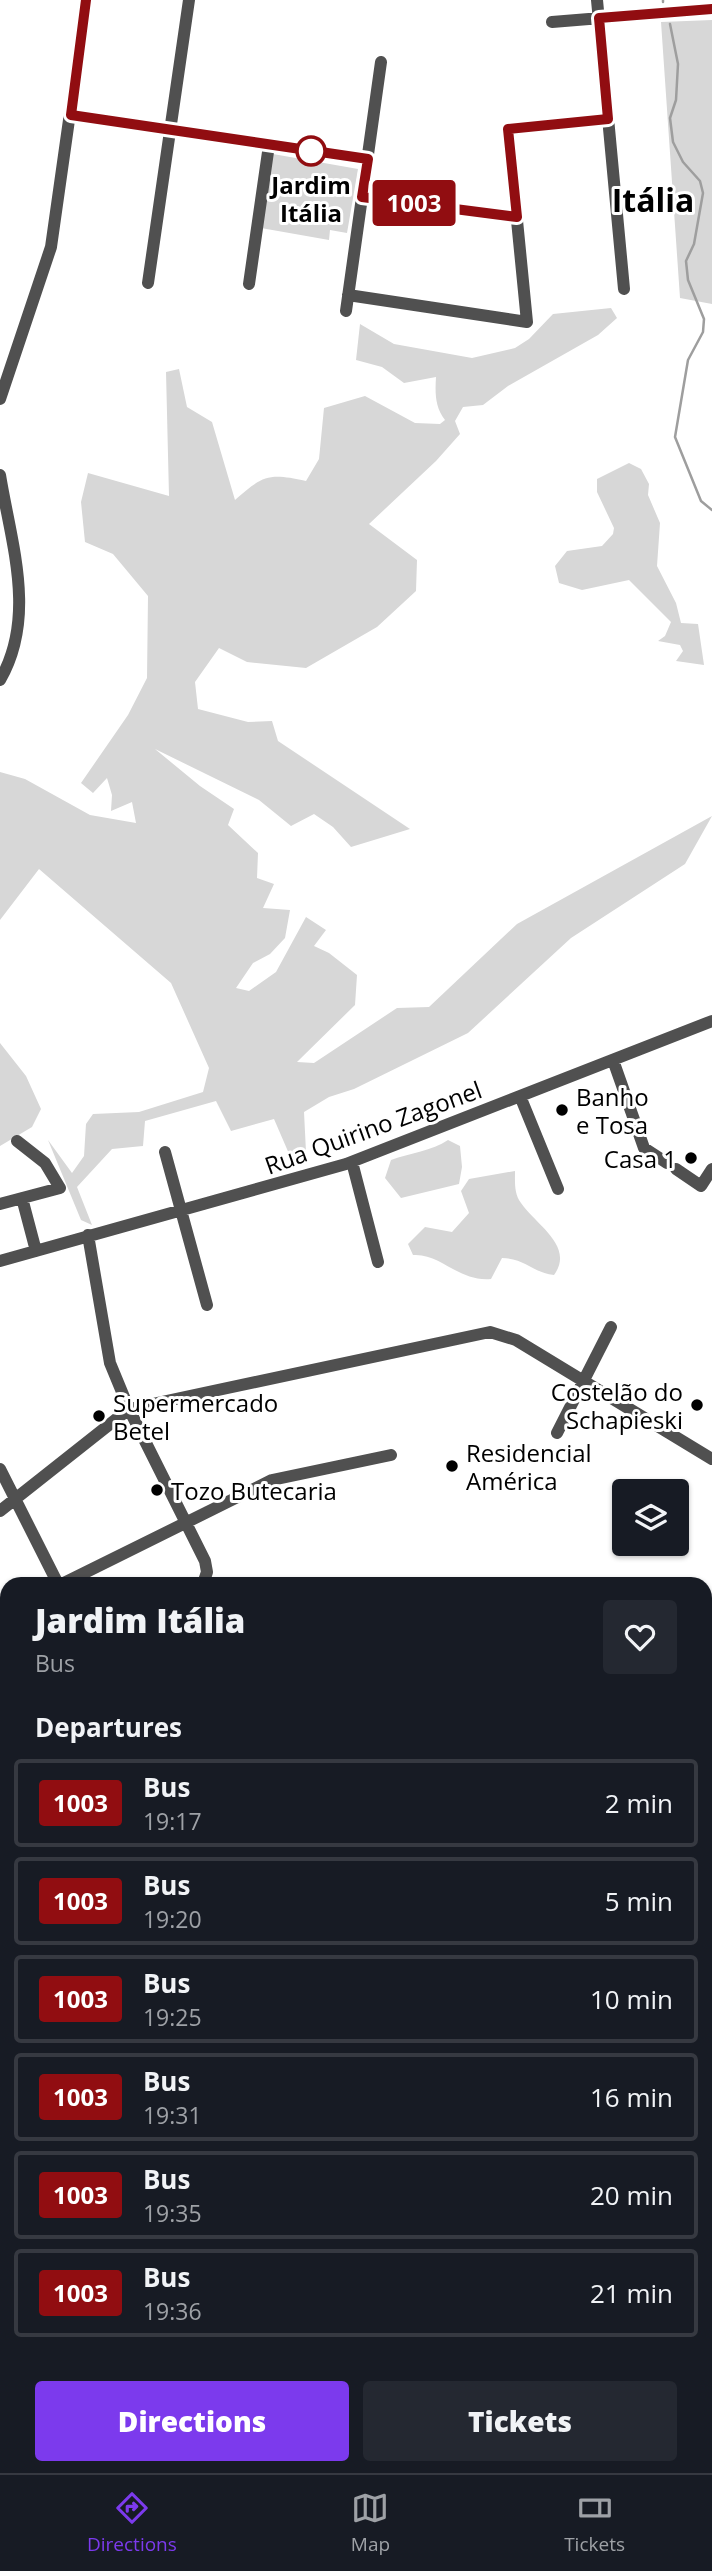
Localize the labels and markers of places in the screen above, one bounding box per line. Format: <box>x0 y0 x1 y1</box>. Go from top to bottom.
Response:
marker: Jardim Itália <box>296 136 326 166</box>
place label: Jardim Itália <box>269 168 351 229</box>
place label: Banho e Tosa <box>576 1080 649 1141</box>
marker: Banho e Tosa <box>554 1102 570 1118</box>
place label: Casa 1 <box>604 1142 677 1175</box>
marker: Casa 1 <box>683 1150 699 1166</box>
place label: Costelão do Schapieski <box>551 1375 683 1436</box>
place label: Supermercado Betel <box>113 1386 278 1447</box>
marker: Costelão do Schapieski <box>689 1397 705 1413</box>
marker: Supermercado Betel <box>91 1408 107 1424</box>
place label: Residencial América <box>466 1436 592 1497</box>
marker: Residencial América <box>444 1458 460 1474</box>
place label: Tozo Butecaria <box>171 1474 337 1507</box>
marker: Tozo Butecaria <box>149 1482 165 1498</box>

